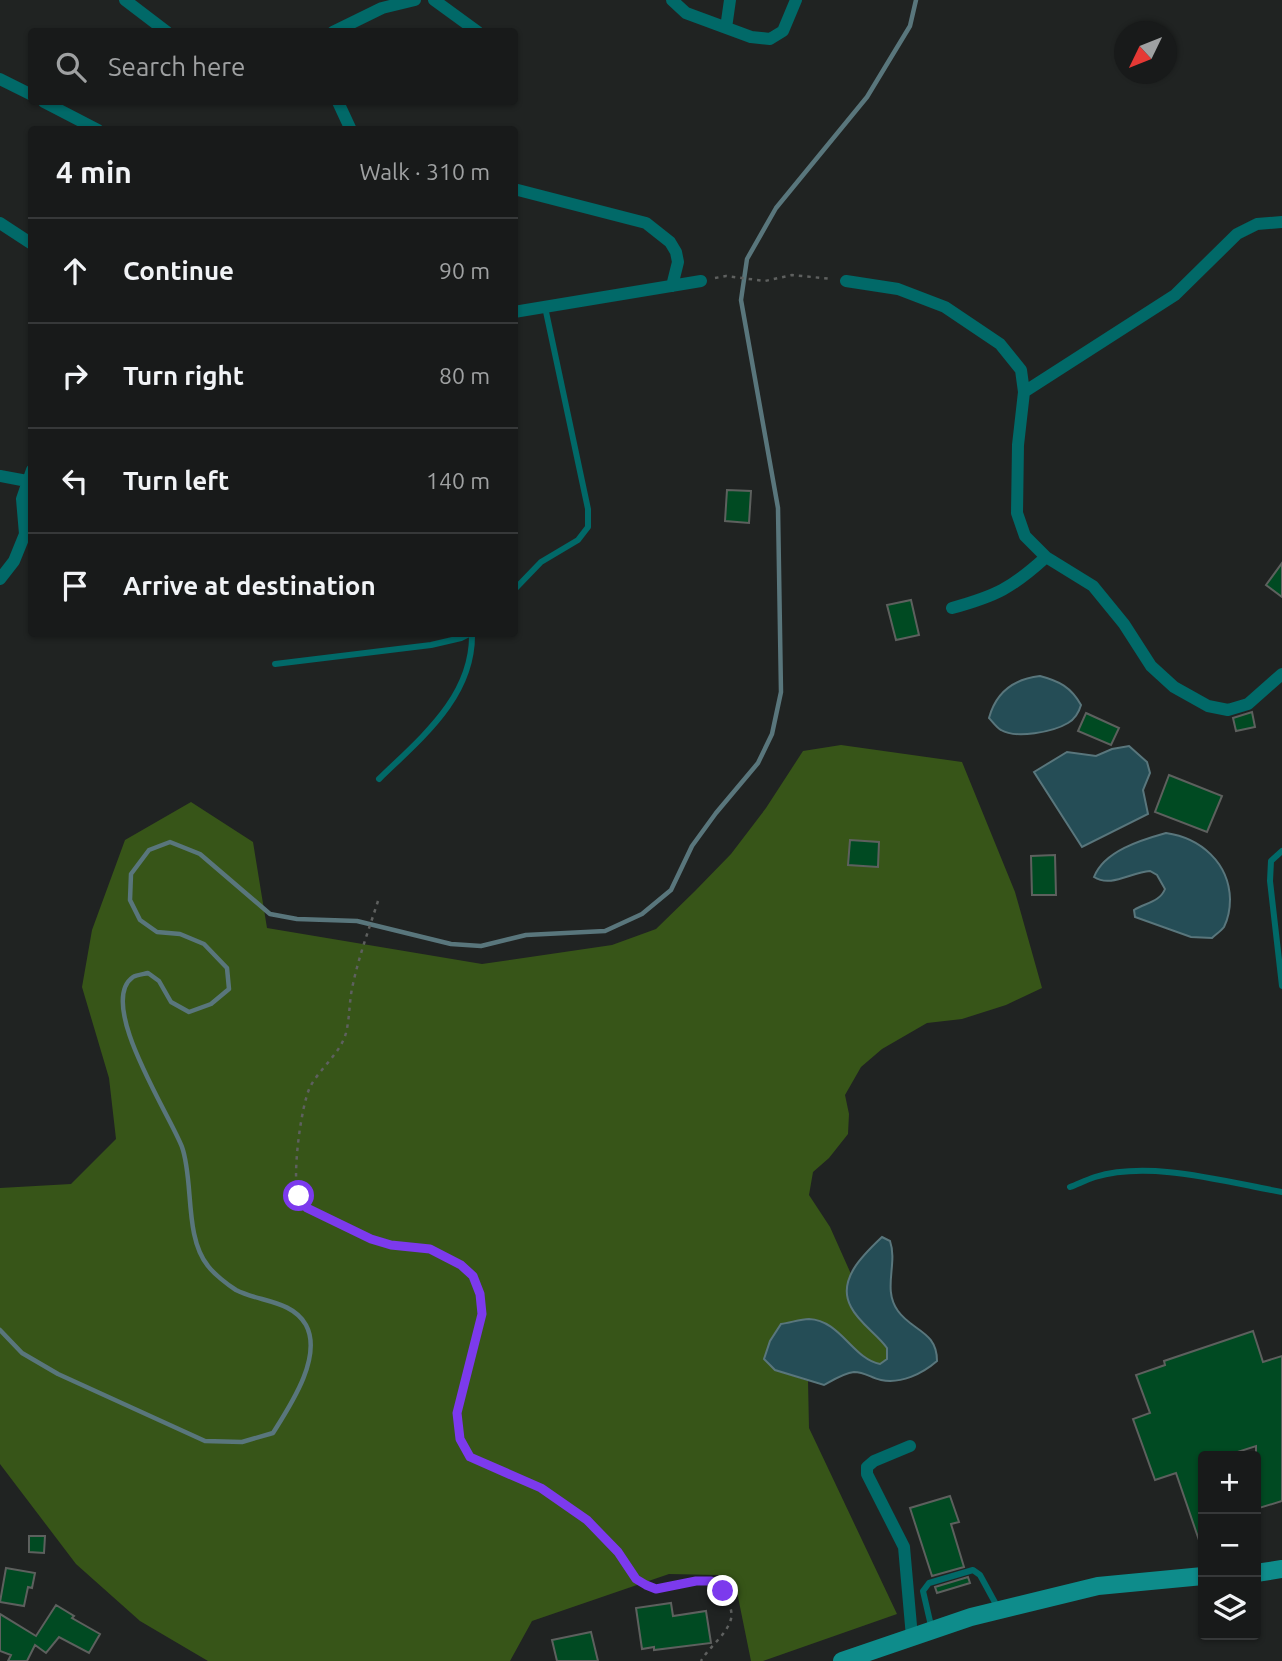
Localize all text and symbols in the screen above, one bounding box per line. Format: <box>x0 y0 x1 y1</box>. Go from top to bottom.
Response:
north arrow <box>1114 21 1177 84</box>
search box <box>28 28 518 105</box>
icon: search <box>52 48 90 86</box>
text: Search here <box>108 52 245 81</box>
text: 4 min <box>56 155 132 189</box>
text: Walk · 310 m <box>359 159 490 184</box>
icon: ahead <box>56 252 94 290</box>
text: Continue <box>123 256 234 285</box>
text: 90 m <box>439 258 490 283</box>
icon: right <box>56 357 94 395</box>
text: Turn right <box>123 361 244 390</box>
text: 80 m <box>439 363 490 388</box>
icon: left <box>56 462 94 500</box>
text: Turn left <box>123 466 229 495</box>
text: 140 m <box>426 468 490 493</box>
icon: arrive <box>56 567 94 605</box>
text: Arrive at destination <box>123 571 376 600</box>
route start <box>283 1180 314 1211</box>
map controls <box>1198 1451 1261 1640</box>
button: + <box>1198 1451 1261 1514</box>
button: − <box>1198 1514 1261 1577</box>
route end <box>707 1575 738 1606</box>
button: layers <box>1198 1577 1261 1640</box>

